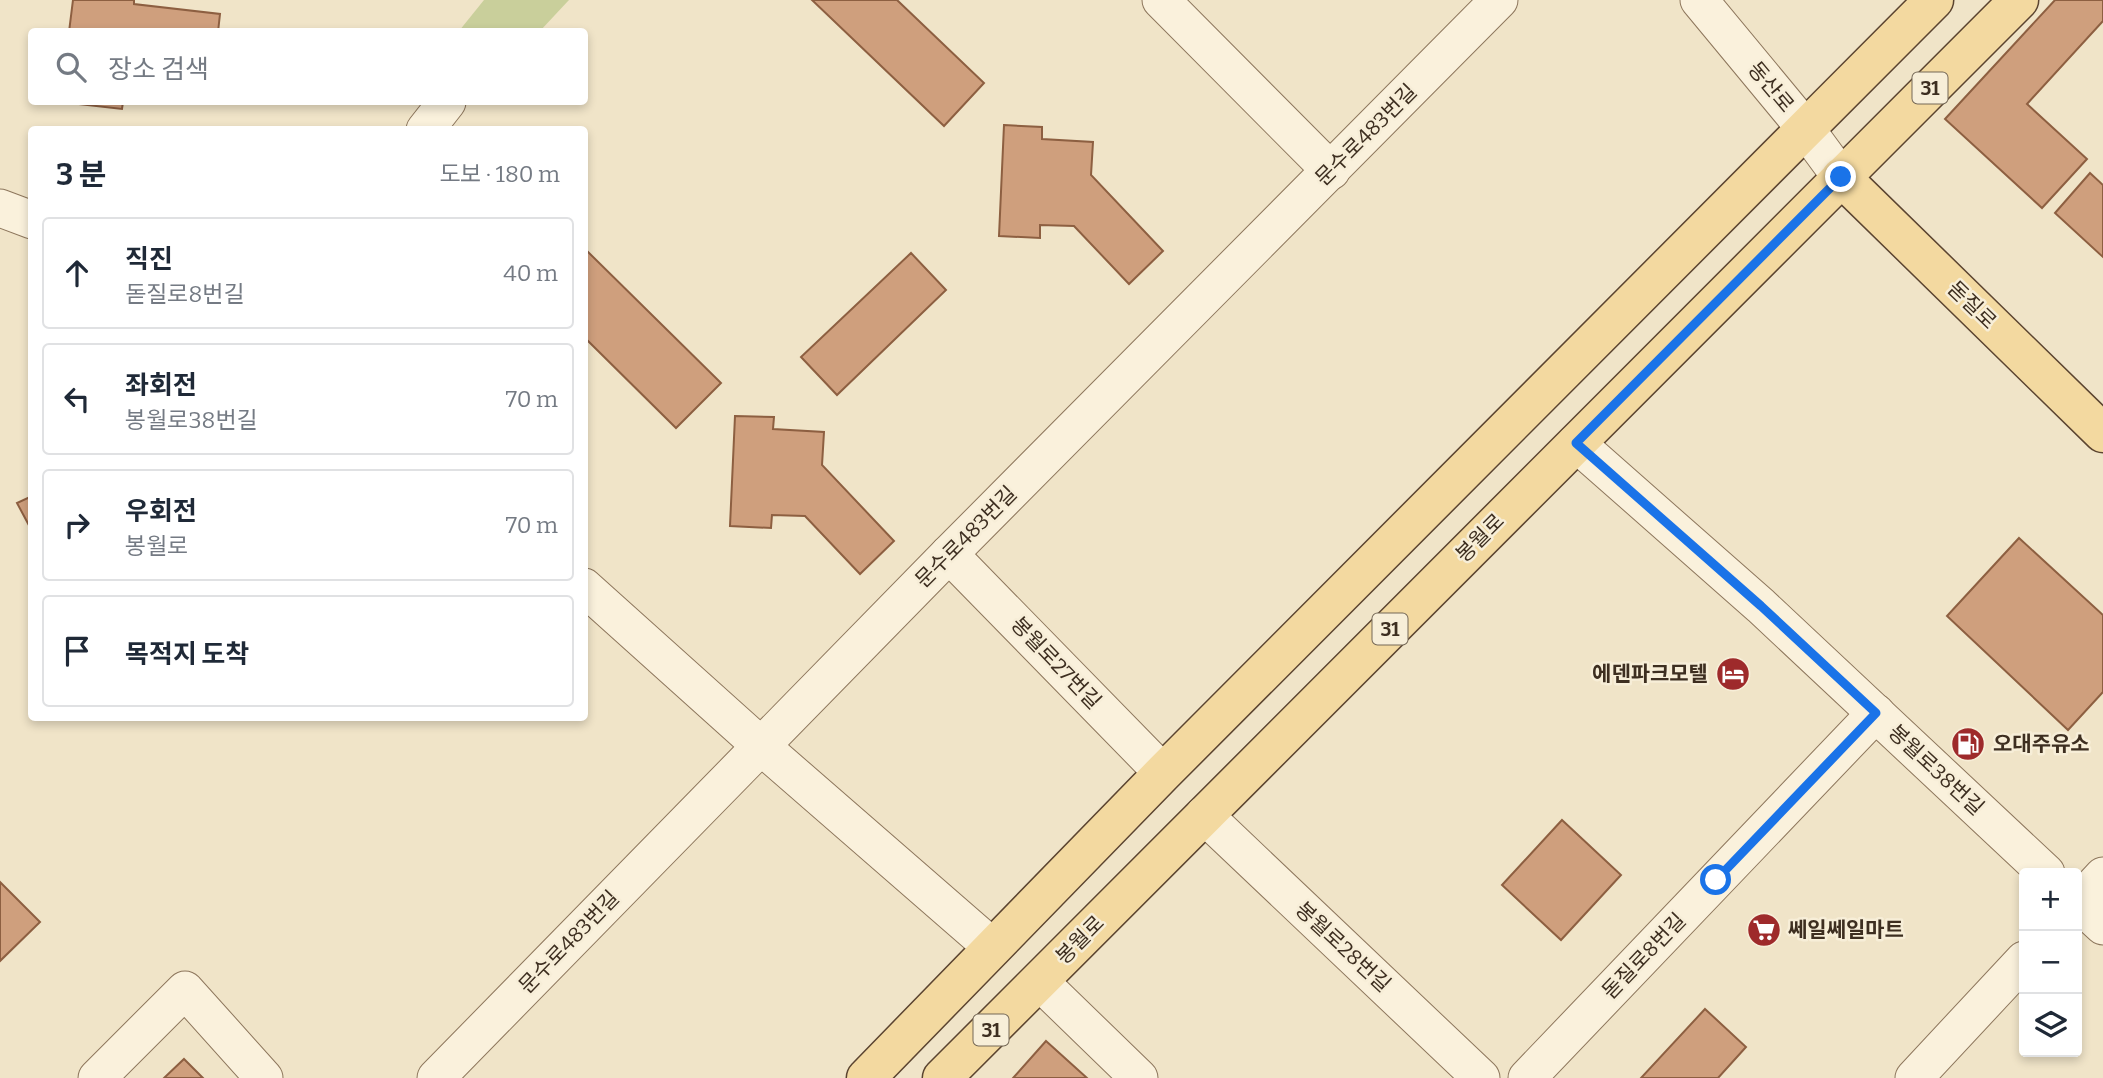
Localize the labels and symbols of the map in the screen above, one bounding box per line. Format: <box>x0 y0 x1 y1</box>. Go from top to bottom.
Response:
street label: 동산로 <box>1742 56 1800 118</box>
road number: 31 <box>1912 72 1948 104</box>
street label: 문수로483번길 <box>1310 79 1422 191</box>
route end <box>1825 161 1856 192</box>
street label: 돋질로 <box>1942 276 2002 334</box>
street label: 문수로483번길 <box>910 481 1022 593</box>
street label: 봉월로 <box>1450 508 1510 568</box>
street label: 봉월로27번길 <box>1006 611 1106 715</box>
road number: 31 <box>1372 614 1408 644</box>
hotel icon: 에덴파크모텔 <box>1714 655 1752 693</box>
place label: 에덴파크모텔 <box>1592 661 1708 687</box>
street label: 봉월로38번길 <box>1883 719 1989 821</box>
fuel station icon: 오대주유소 <box>1949 725 1987 763</box>
place label: 오대주유소 <box>1993 731 2090 757</box>
route start <box>1700 864 1731 895</box>
street label: 문수로483번길 <box>513 885 625 999</box>
street label: 봉월로28번길 <box>1290 896 1396 998</box>
street label: 돋질로8번길 <box>1597 908 1691 1004</box>
street label: 봉월로 <box>1050 910 1110 970</box>
supermarket icon: 쎄일쎄일마트 <box>1745 911 1783 949</box>
place label: 쎄일쎄일마트 <box>1788 917 1904 943</box>
road number: 31 <box>974 1014 1009 1046</box>

